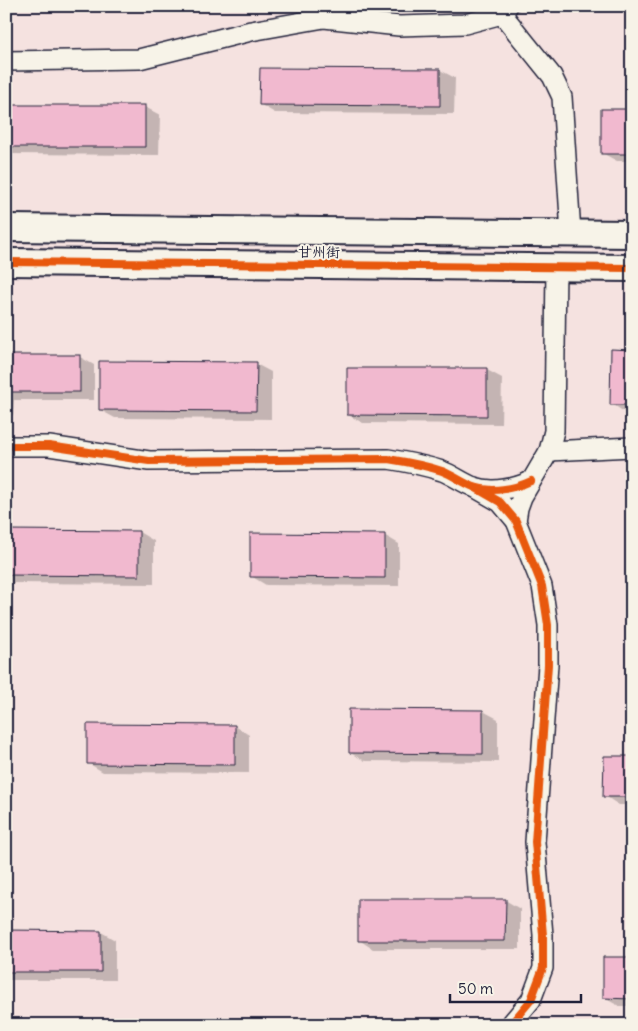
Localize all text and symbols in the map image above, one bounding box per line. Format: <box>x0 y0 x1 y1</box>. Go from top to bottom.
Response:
street label: 甘州街 <box>298 243 340 261</box>
scale bar <box>450 971 582 1003</box>
text: 50 m <box>458 979 493 998</box>

